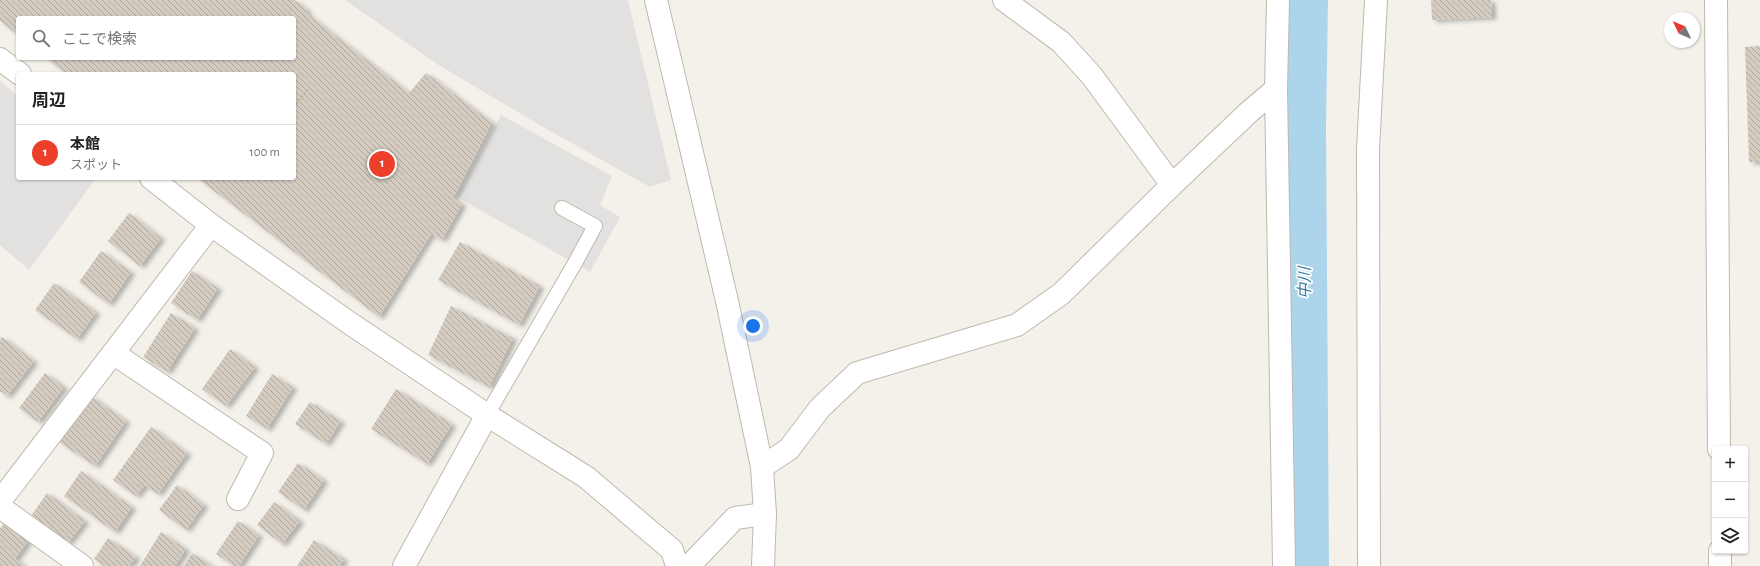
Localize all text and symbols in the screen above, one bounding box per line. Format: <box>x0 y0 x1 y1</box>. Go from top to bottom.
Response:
north arrow <box>1664 12 1700 48</box>
search box <box>16 16 296 60</box>
icon: search <box>30 27 52 49</box>
text: ここで検索 <box>62 32 137 47</box>
text: 周辺 <box>32 92 66 109</box>
text: 本館 <box>70 137 100 152</box>
text: 1 <box>43 146 47 159</box>
text: 100 m <box>249 146 280 159</box>
pin: 1 <box>369 149 395 179</box>
text: スポット <box>70 159 122 172</box>
water label: 中川 <box>1296 265 1313 299</box>
your location <box>743 316 763 336</box>
map controls <box>1712 446 1748 554</box>
button: + <box>1712 446 1748 482</box>
button: − <box>1712 482 1748 518</box>
button: layers <box>1712 518 1748 554</box>

